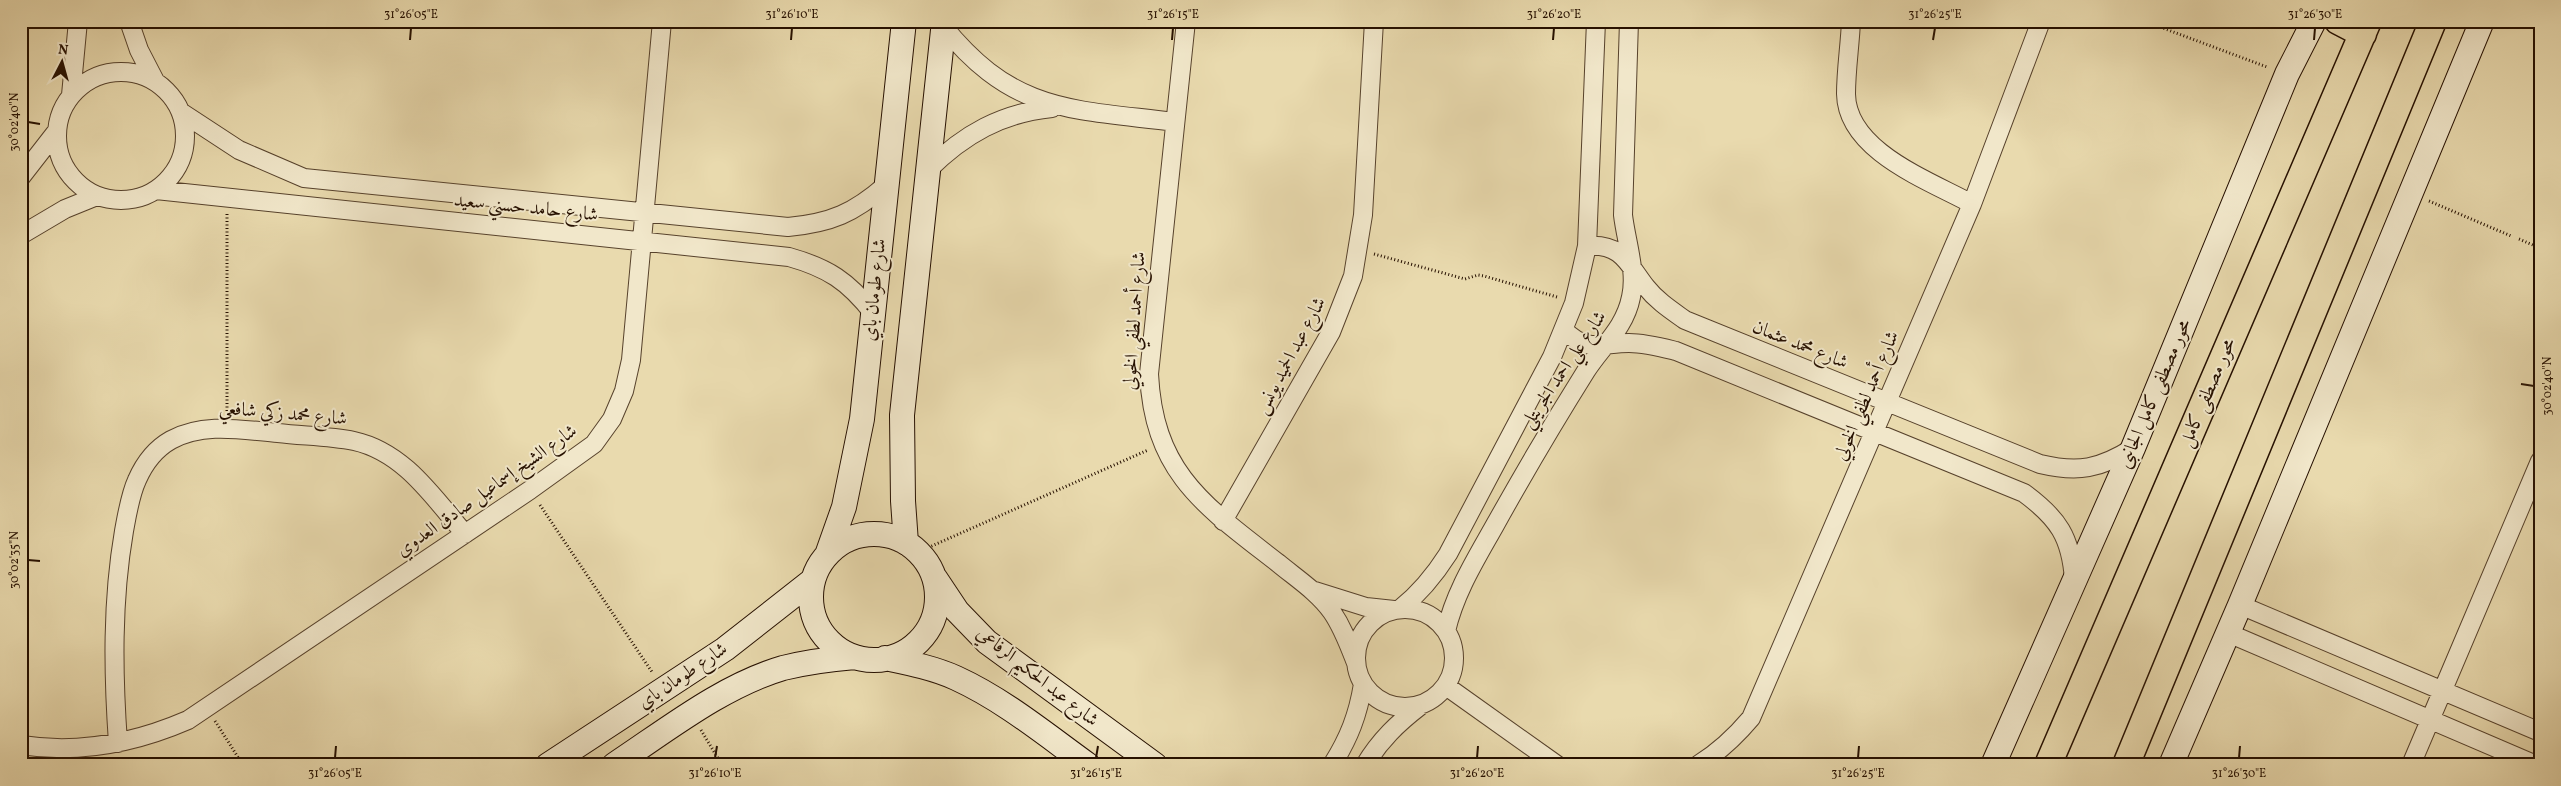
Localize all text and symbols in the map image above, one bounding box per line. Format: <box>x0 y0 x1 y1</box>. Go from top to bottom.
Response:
text: 31°26'05"E <box>384 7 438 23</box>
text: 31°26'10"E <box>765 7 819 23</box>
text: 31°26'15"E <box>1147 7 1199 23</box>
text: 31°26'20"E <box>1527 7 1581 23</box>
text: 31°26'25"E <box>1908 7 1962 23</box>
text: 31°26'30"E <box>2288 7 2342 23</box>
north arrow <box>38 38 88 88</box>
text: N <box>57 41 69 61</box>
text: 30°02'40"N <box>7 92 23 151</box>
street label: شارع حامد حسني سعيد <box>452 187 599 232</box>
street label: شارع طومان باي <box>857 237 894 343</box>
street label: شارع أحمد لطفي الخولي <box>1116 251 1157 391</box>
street label: شارع عبد الحميد يونس <box>1249 293 1334 420</box>
street label: شارع علي احمد الجريتلي <box>1515 306 1616 436</box>
street label: شارع محمد عثمان <box>1748 314 1852 377</box>
street label: محور مصطفى كامل الجانبى <box>2112 315 2198 473</box>
street label: شارع أحمد لطفي الخولي <box>1827 327 1910 467</box>
street label: محور مصطفى كامل <box>2173 334 2243 452</box>
text: 30°02'40"N <box>2540 356 2556 415</box>
street label: شارع محمد زكي شافعي <box>218 395 348 436</box>
street label: شارع الشيخ إسماعيل صادق العدوي <box>391 419 584 566</box>
text: 30°02'35"N <box>7 531 23 589</box>
street label: شارع عبد الحكيم الرفاعي <box>967 621 1104 737</box>
street label: شارع طومان باي <box>633 636 734 716</box>
text: 31°26'05"E <box>308 766 362 782</box>
text: 31°26'10"E <box>688 766 742 782</box>
text: 31°26'15"E <box>1070 766 1122 782</box>
text: 31°26'20"E <box>1450 766 1504 782</box>
text: 31°26'25"E <box>1831 766 1885 782</box>
text: 31°26'30"E <box>2212 766 2266 782</box>

